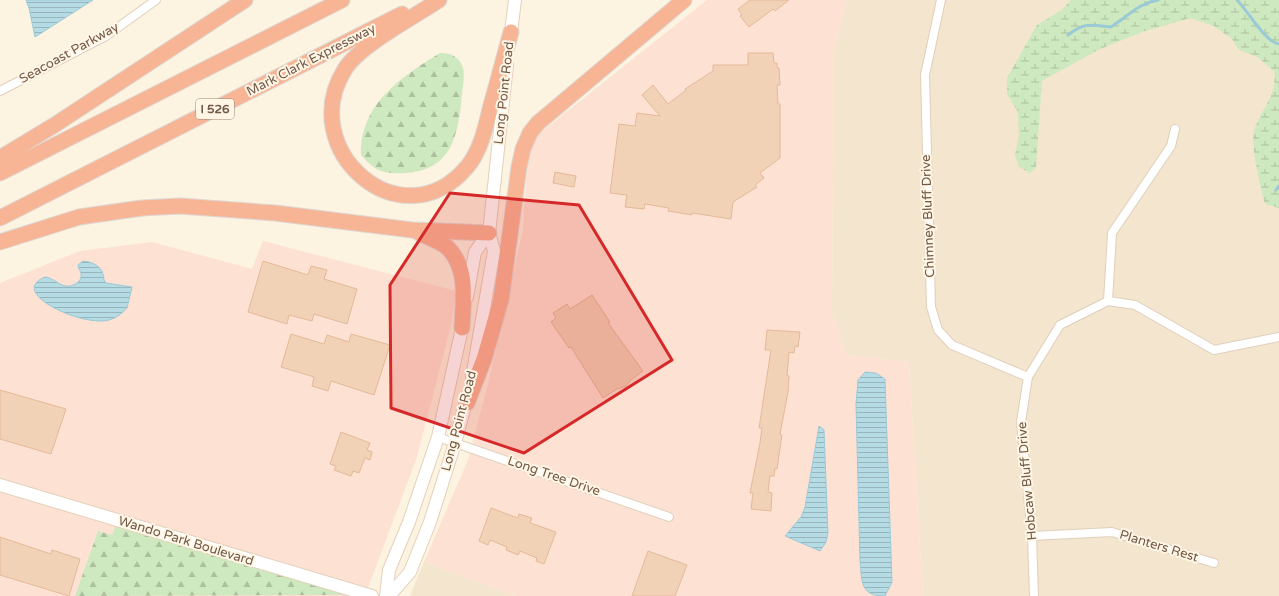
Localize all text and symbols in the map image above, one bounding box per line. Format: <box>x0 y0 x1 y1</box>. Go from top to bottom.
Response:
street label: Seacoast Parkway <box>16 19 122 87</box>
street label: Mark Clark Expressway <box>244 20 378 100</box>
street label: Long Point Road <box>491 41 517 145</box>
road number: I 526 <box>196 99 234 119</box>
street label: Chimney Bluff Drive <box>918 154 938 278</box>
street label: Long Point Road <box>438 369 480 473</box>
street label: Hobcaw Bluff Drive <box>1014 421 1040 541</box>
street label: Long Tree Drive <box>506 453 602 499</box>
street label: Wando Park Boulevard <box>116 513 256 569</box>
street label: Planters Rest <box>1118 526 1200 566</box>

